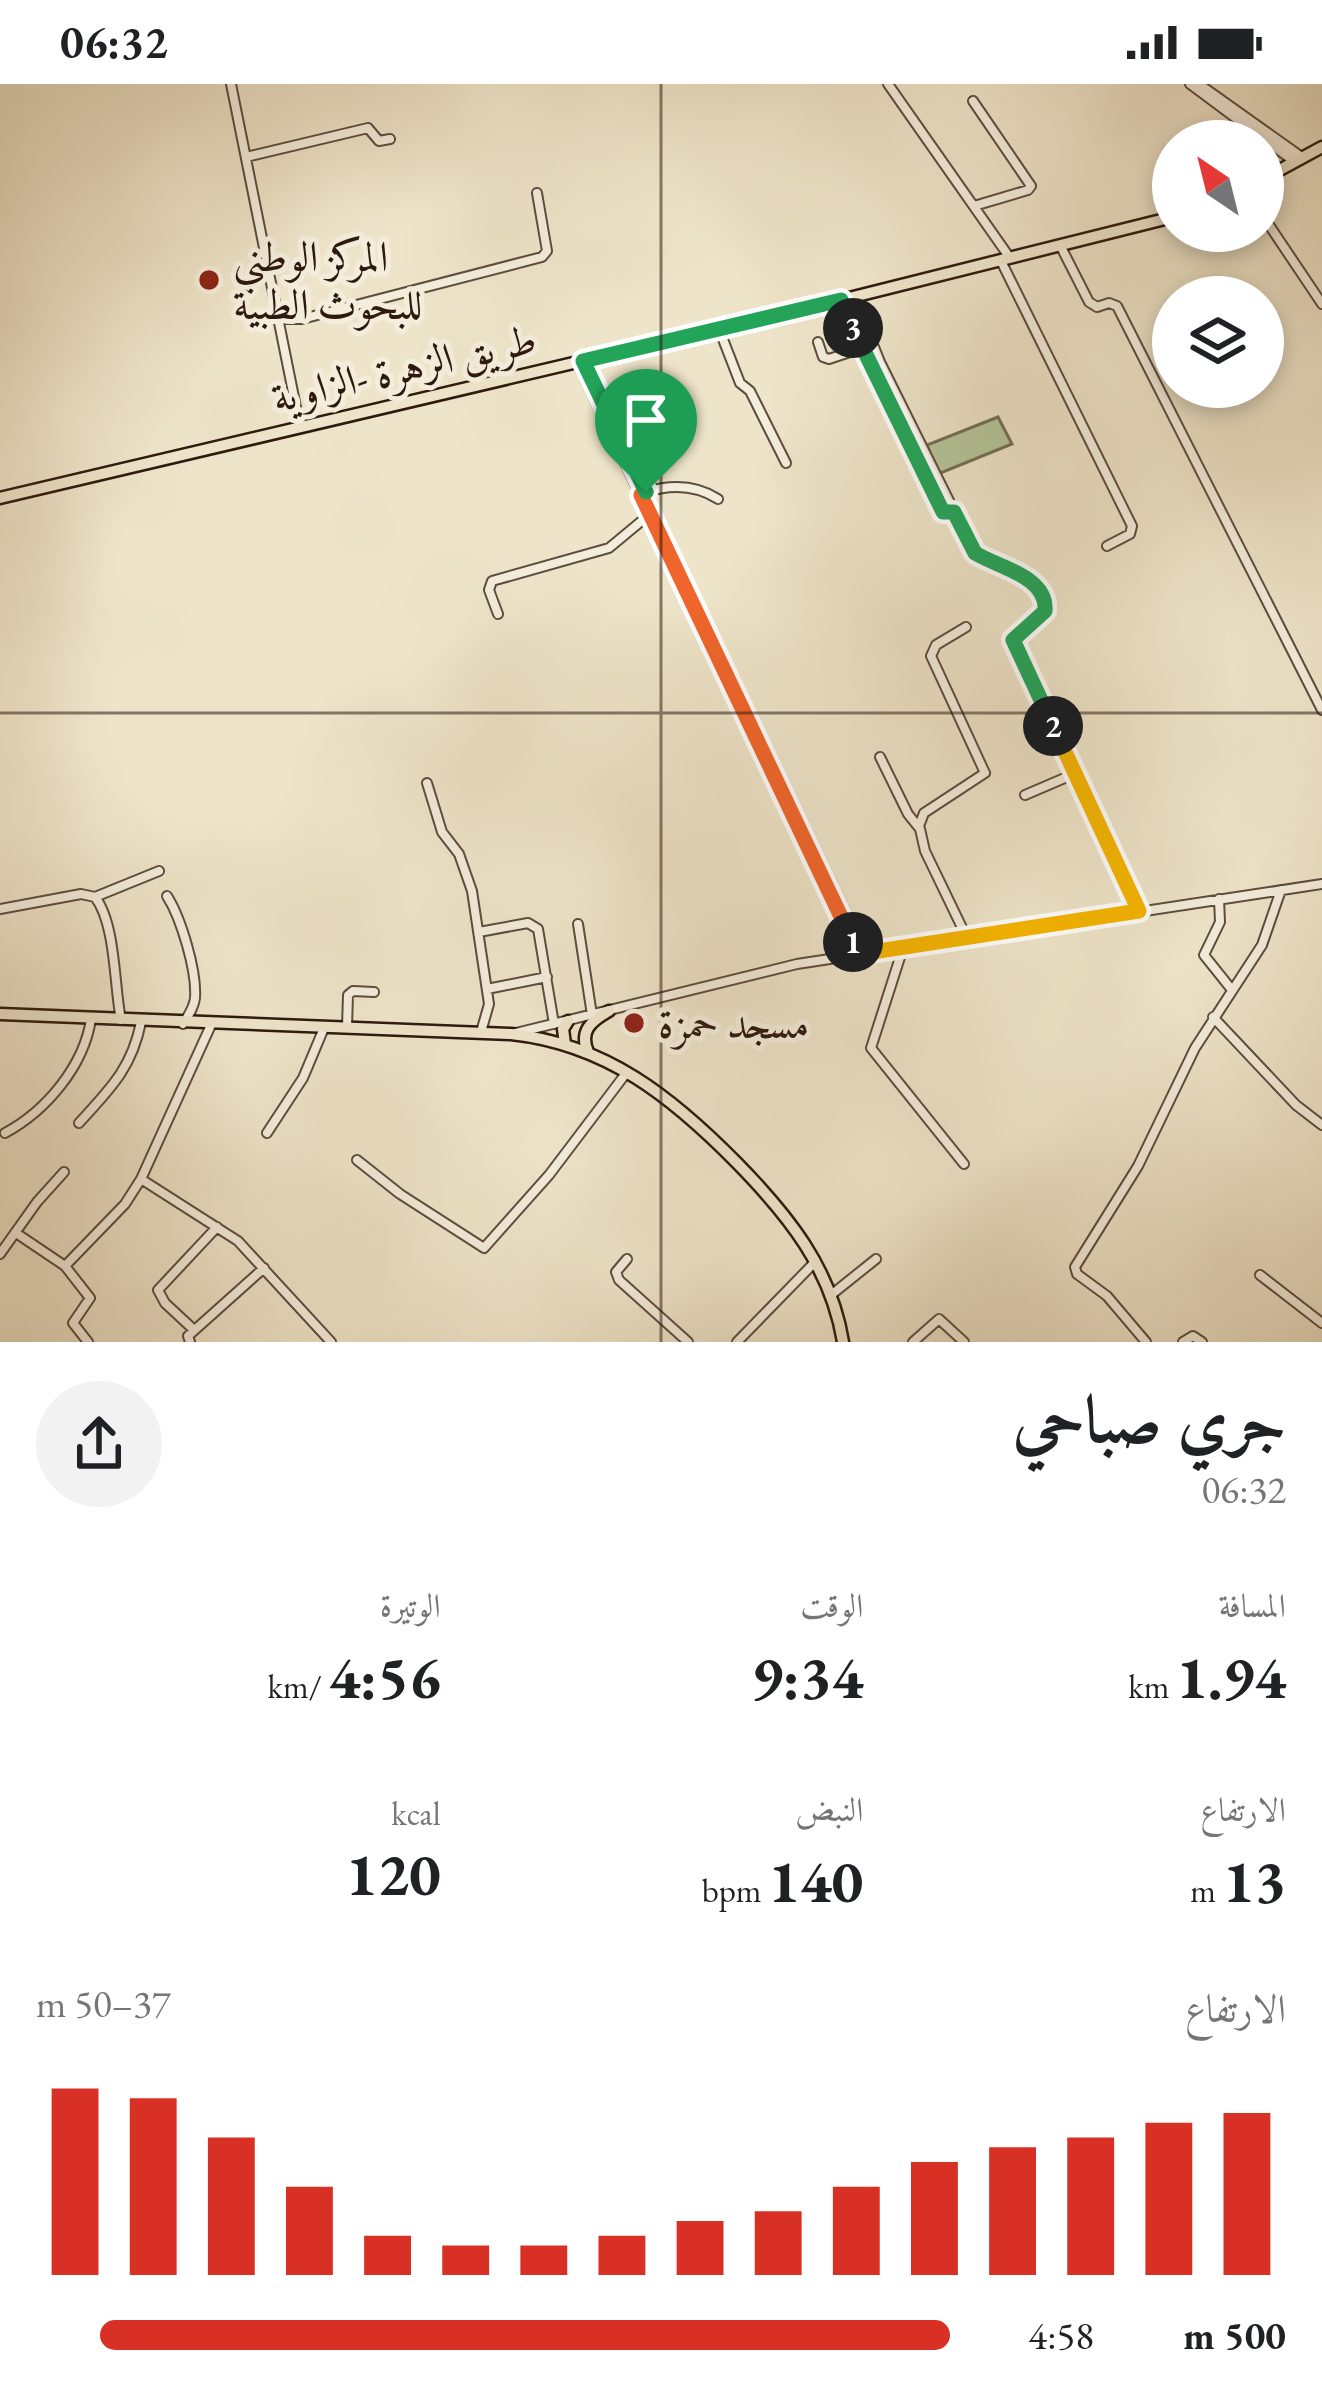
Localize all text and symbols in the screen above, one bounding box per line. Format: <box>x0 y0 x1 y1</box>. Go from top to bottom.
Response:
text: 06:32 <box>60 13 168 71</box>
north arrow <box>1152 120 1284 252</box>
map controls <box>1152 120 1284 408</box>
place label: المركز الوطني للبحوث الطبية <box>233 229 423 332</box>
marker: المركز الوطني للبحوث الطبية <box>196 267 222 293</box>
button: layers <box>1152 276 1284 408</box>
pin: 3 <box>823 298 883 358</box>
text: 3 <box>844 306 862 349</box>
street label: طريق الزهرة -الزاوية <box>266 311 542 425</box>
pin <box>595 369 697 492</box>
icon: arrive <box>613 387 679 453</box>
pin: 2 <box>1023 696 1083 756</box>
text: 2 <box>1044 704 1062 747</box>
pin: 1 <box>823 912 883 972</box>
text: 1 <box>844 920 862 963</box>
place label: مسجد حمزة <box>658 996 809 1051</box>
marker: مسجد حمزة <box>621 1010 647 1036</box>
text: جري صباحي <box>1013 1376 1286 1462</box>
button: share <box>36 1381 162 1507</box>
text: 06:32 <box>1201 1464 1286 1515</box>
text: الوتيرة <box>380 1584 441 1627</box>
text: الوقت <box>800 1584 863 1627</box>
text: المسافة <box>1219 1584 1286 1627</box>
text: 4:56 <box>329 1638 441 1716</box>
text: 9:34 <box>751 1638 863 1716</box>
text: 1.94 <box>1176 1638 1286 1716</box>
text: /km <box>268 1665 329 1708</box>
text: km <box>1128 1665 1176 1708</box>
text: النبض <box>795 1788 863 1831</box>
text: الارتفاع <box>1200 1788 1286 1831</box>
text: kcal <box>391 1792 441 1835</box>
text: 120 <box>345 1835 441 1913</box>
text: 140 <box>768 1842 863 1920</box>
text: 13 <box>1223 1842 1286 1920</box>
text: bpm <box>702 1869 768 1912</box>
text: m <box>1190 1869 1223 1912</box>
text: 37–50 m <box>36 1978 171 2029</box>
text: الارتفاع <box>1185 1983 1286 2034</box>
text: 4:58 <box>1028 2310 1094 2361</box>
text: 500 m <box>1183 2310 1286 2361</box>

